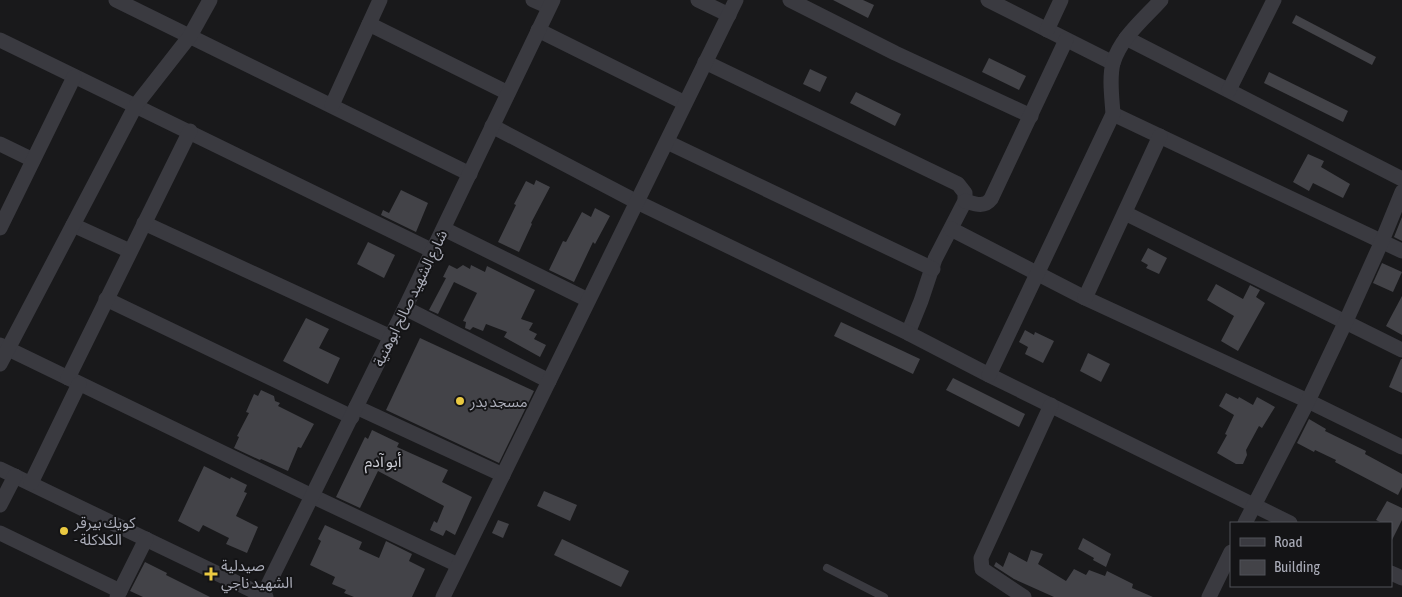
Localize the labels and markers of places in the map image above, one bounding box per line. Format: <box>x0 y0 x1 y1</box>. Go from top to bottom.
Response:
place label: مسجد بدر <box>469 393 528 411</box>
marker: مسجد بدر <box>454 395 466 407</box>
place label: كويك بيرقر - الكلاكلة <box>73 514 136 548</box>
marker: كويك بيرقر - الكلاكلة <box>58 525 70 537</box>
place label: صيدلية الشهيد ناجي <box>221 557 293 594</box>
marker: صيدلية الشهيد ناجي <box>205 568 217 580</box>

